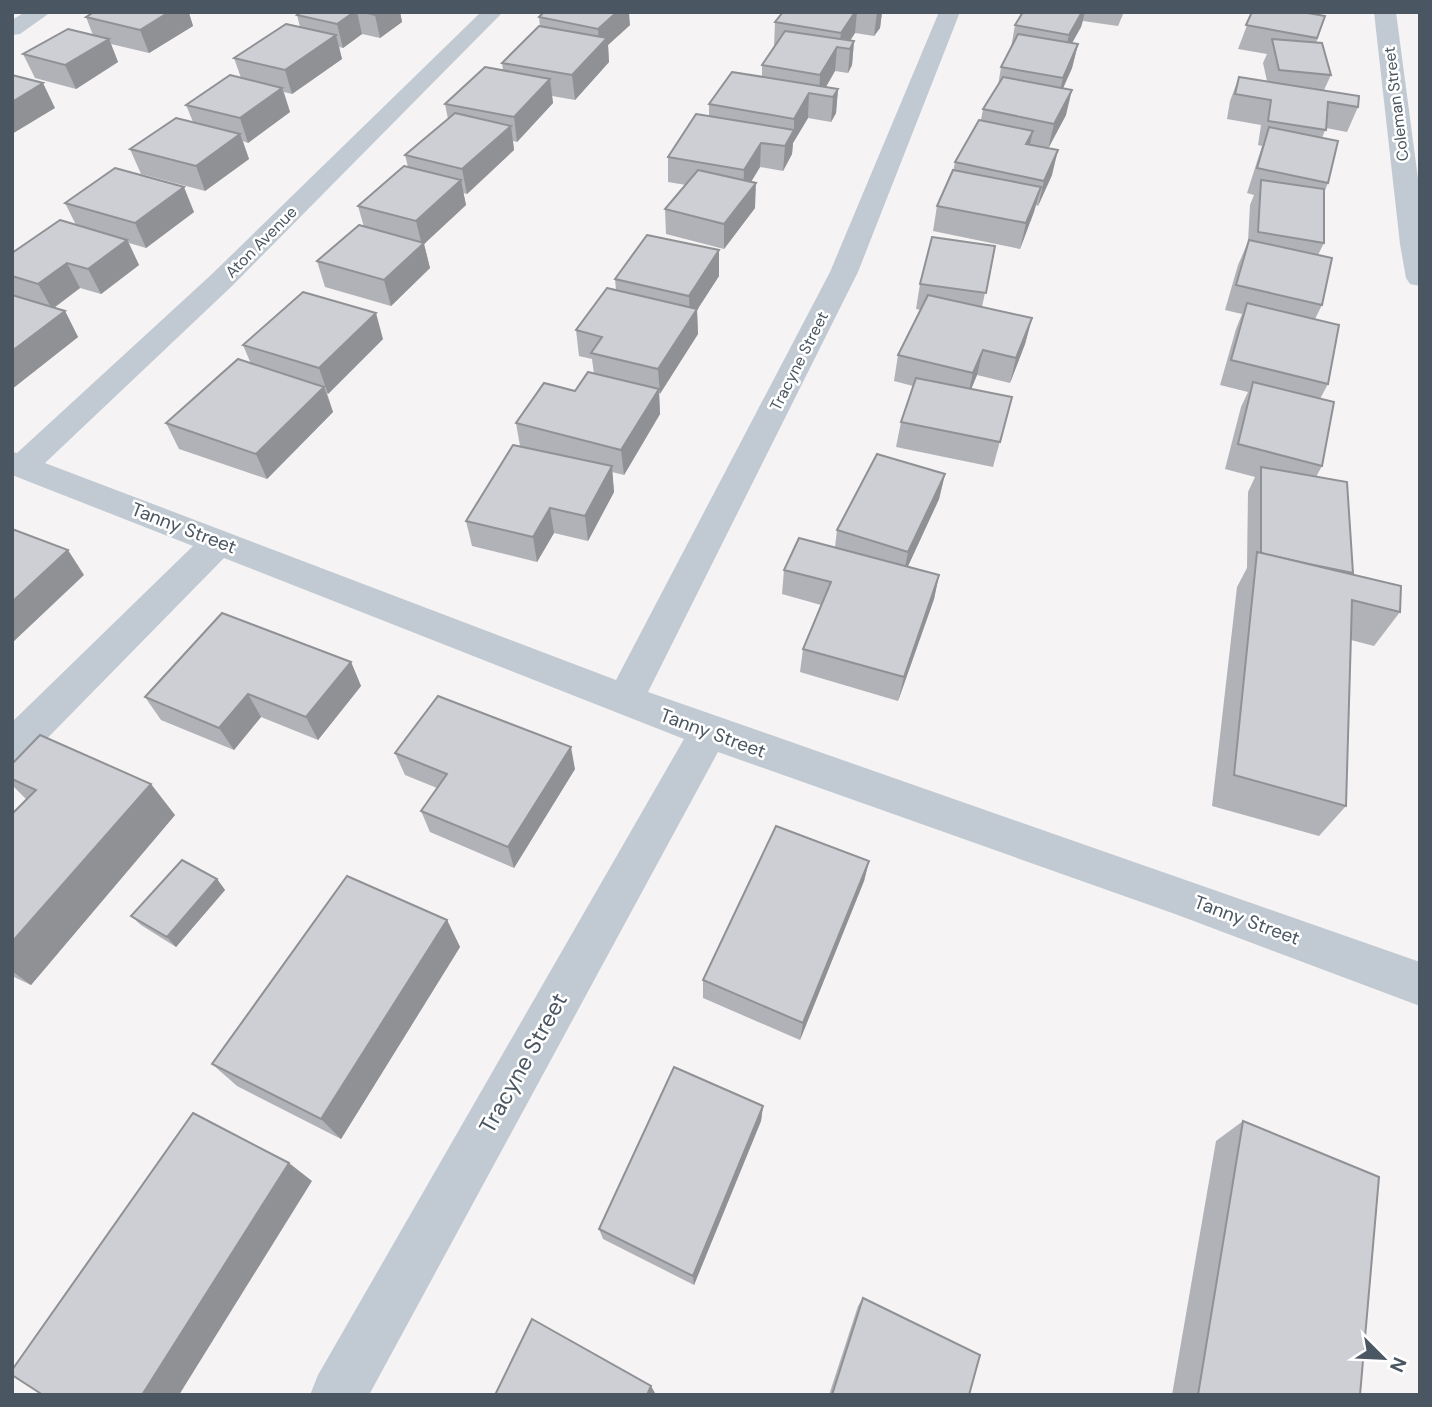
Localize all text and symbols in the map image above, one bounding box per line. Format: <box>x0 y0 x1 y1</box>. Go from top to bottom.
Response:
street label: Coleman Street <box>1379 45 1413 163</box>
street label: Aton Avenue <box>221 202 301 282</box>
street label: Tracyne Street <box>765 308 833 414</box>
street label: Tanny Street <box>128 497 240 559</box>
street label: Tanny Street <box>657 702 769 764</box>
street label: Tanny Street <box>1191 889 1303 951</box>
street label: Tracyne Street <box>472 987 574 1139</box>
north arrow <box>1348 1323 1418 1393</box>
text: N <box>1384 1353 1412 1376</box>

